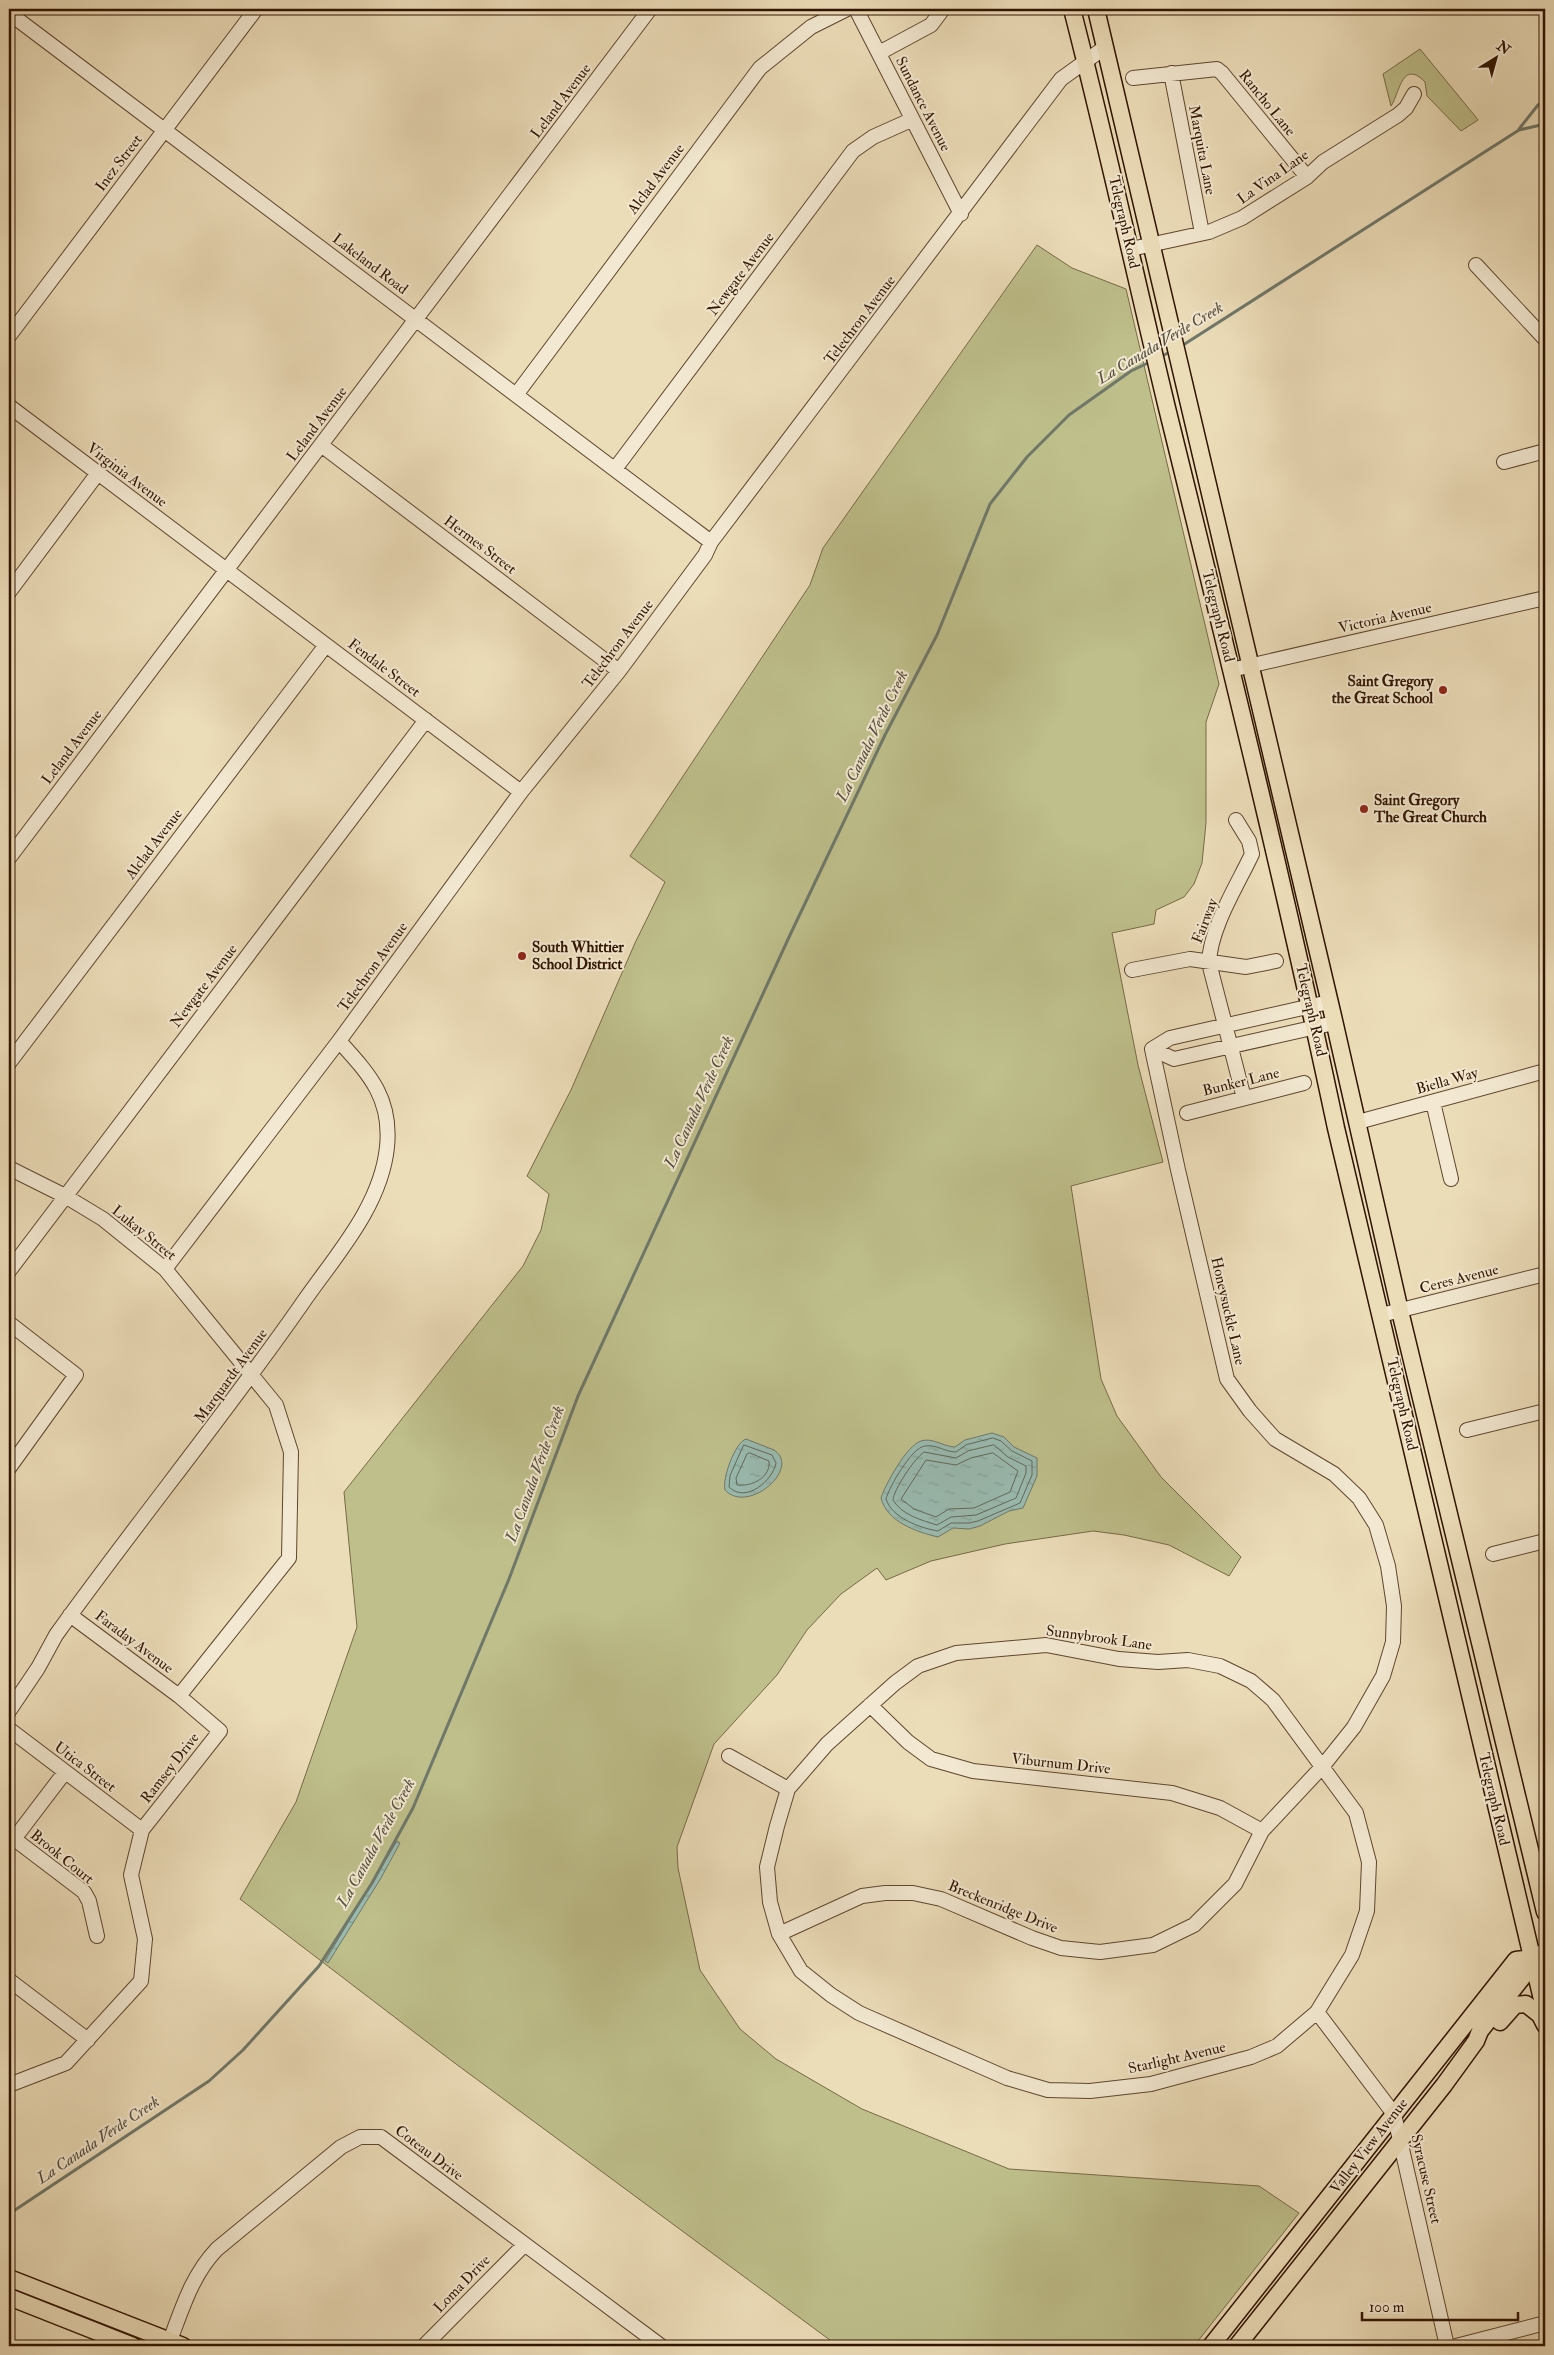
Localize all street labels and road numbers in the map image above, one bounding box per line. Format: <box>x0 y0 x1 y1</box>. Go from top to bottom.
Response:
street label: Sundance Avenue <box>891 53 955 155</box>
street label: Leland Avenue <box>527 60 595 142</box>
street label: Rancho Lane <box>1234 66 1300 140</box>
street label: Marquita Lane <box>1184 104 1220 196</box>
street label: Inez Street <box>91 131 147 195</box>
street label: Alclad Avenue <box>623 140 689 219</box>
street label: La Vina Lane <box>1234 145 1312 209</box>
street label: Telegraph Road <box>1103 174 1144 271</box>
street label: Newgate Avenue <box>703 228 779 320</box>
street label: Lakeland Road <box>328 229 412 299</box>
street label: Telechron Avenue <box>820 272 900 368</box>
street label: Leland Avenue <box>283 383 351 465</box>
street label: Virginia Avenue <box>83 439 171 511</box>
street label: Hermes Street <box>440 511 520 579</box>
street label: Telegraph Road <box>1196 568 1239 665</box>
street label: Telechron Avenue <box>578 596 658 692</box>
street label: Victoria Avenue <box>1337 598 1433 638</box>
street label: Fendale Street <box>344 635 424 702</box>
street label: Leland Avenue <box>38 706 106 788</box>
street label: Alclad Avenue <box>121 805 187 884</box>
street label: Fairway <box>1188 895 1222 946</box>
street label: Telechron Avenue <box>334 918 412 1016</box>
street label: Newgate Avenue <box>166 940 242 1032</box>
street label: Telegraph Road <box>1290 962 1331 1059</box>
street label: Bunker Lane <box>1201 1063 1281 1101</box>
street label: Biella Way <box>1414 1063 1481 1099</box>
street label: Lukay Street <box>108 1201 180 1265</box>
street label: Honeysuckle Lane <box>1206 1255 1250 1367</box>
street label: Ceres Avenue <box>1418 1260 1500 1298</box>
street label: Marquardt Avenue <box>190 1325 272 1427</box>
street label: Telegraph Road <box>1381 1356 1422 1453</box>
street label: Faraday Avenue <box>91 1606 177 1678</box>
street label: Sunnybrook Lane <box>1045 1621 1153 1655</box>
street label: Ramsey Drive <box>137 1729 203 1807</box>
street label: Utica Street <box>50 1738 120 1796</box>
street label: Viburnum Drive <box>1010 1749 1112 1779</box>
street label: Telegraph Road <box>1473 1751 1514 1848</box>
street label: Brook Court <box>26 1826 98 1889</box>
street label: Breckenridge Drive <box>945 1876 1061 1938</box>
street label: Starlight Avenue <box>1126 2038 1228 2078</box>
street label: Valley View Avenue <box>1326 2095 1412 2197</box>
street label: Coteau Drive <box>391 2121 467 2185</box>
street label: Syracuse Street <box>1406 2132 1446 2226</box>
street label: Loma Drive <box>430 2251 494 2317</box>

